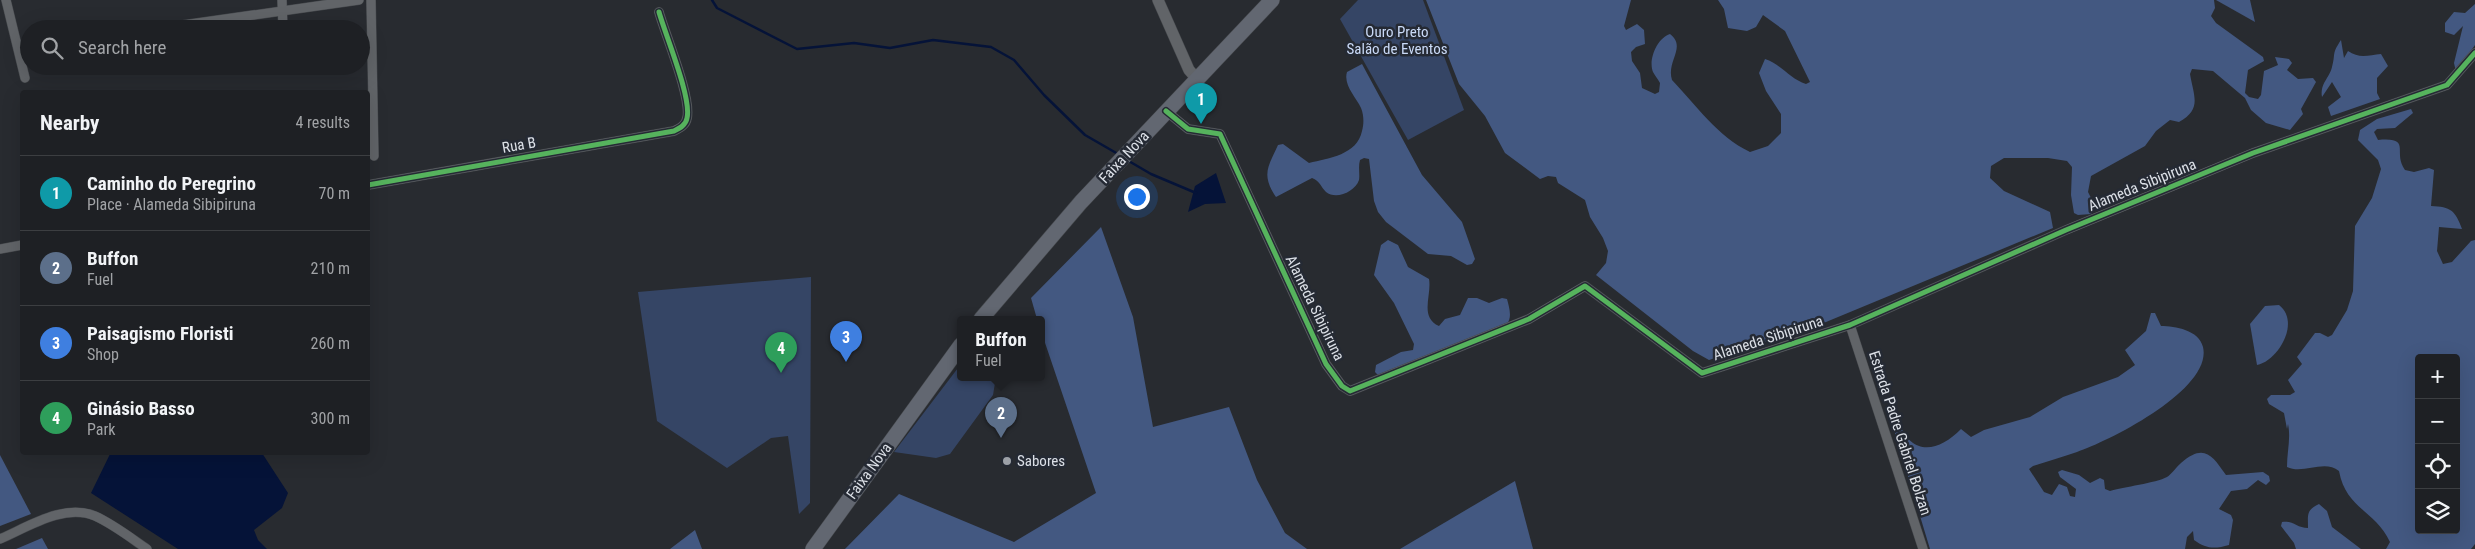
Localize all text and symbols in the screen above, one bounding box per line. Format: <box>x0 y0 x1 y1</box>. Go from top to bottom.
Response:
search box <box>20 20 370 75</box>
park label: Ouro Preto Salão de Eventos <box>1346 23 1448 58</box>
icon: search <box>38 34 66 62</box>
text: Search here <box>78 36 166 59</box>
pin: 1 <box>1185 83 1217 124</box>
text: Nearby <box>40 111 99 135</box>
text: 4 results <box>295 113 350 132</box>
street label: Faixa Nova <box>1095 127 1153 187</box>
street label: Rua B <box>501 133 537 157</box>
street label: Alameda Sibipiruna <box>2085 155 2199 215</box>
text: Caminho do Peregrino <box>87 172 256 195</box>
text: 1 <box>52 184 60 203</box>
text: 70 m <box>318 184 350 203</box>
your location <box>1124 184 1150 210</box>
text: Place · Alameda Sibipiruna <box>87 195 256 214</box>
text: Buffon <box>87 247 138 270</box>
street label: Alameda Sibipiruna <box>1282 252 1348 364</box>
text: 2 <box>52 259 60 278</box>
text: 210 m <box>311 259 350 278</box>
text: Fuel <box>87 270 113 289</box>
street label: Alameda Sibipiruna <box>1711 312 1825 364</box>
popup <box>957 316 1045 381</box>
pin: 3 <box>830 321 862 362</box>
text: Paisagismo Floristi <box>87 322 234 345</box>
text: Buffon <box>975 328 1027 351</box>
pin: 4 <box>765 332 797 373</box>
text: 3 <box>52 334 60 353</box>
text: 260 m <box>311 334 350 353</box>
text: Shop <box>87 345 119 364</box>
street label: Estrada Padre Gabriel Bolzan <box>1865 349 1935 517</box>
text: Fuel <box>975 351 1002 370</box>
map controls <box>2415 354 2460 534</box>
button: + <box>2415 354 2460 399</box>
text: Ginásio Basso <box>87 397 195 420</box>
pin: 2 <box>985 397 1017 438</box>
button: − <box>2415 399 2460 444</box>
text: 4 <box>52 409 60 428</box>
text: 300 m <box>311 409 350 428</box>
text: Park <box>87 420 116 439</box>
street label: Faixa Nova <box>843 439 895 503</box>
button: locate <box>2415 444 2460 489</box>
place label: Sabores <box>1017 452 1065 470</box>
marker: Sabores <box>1001 455 1013 467</box>
button: layers <box>2415 489 2460 534</box>

